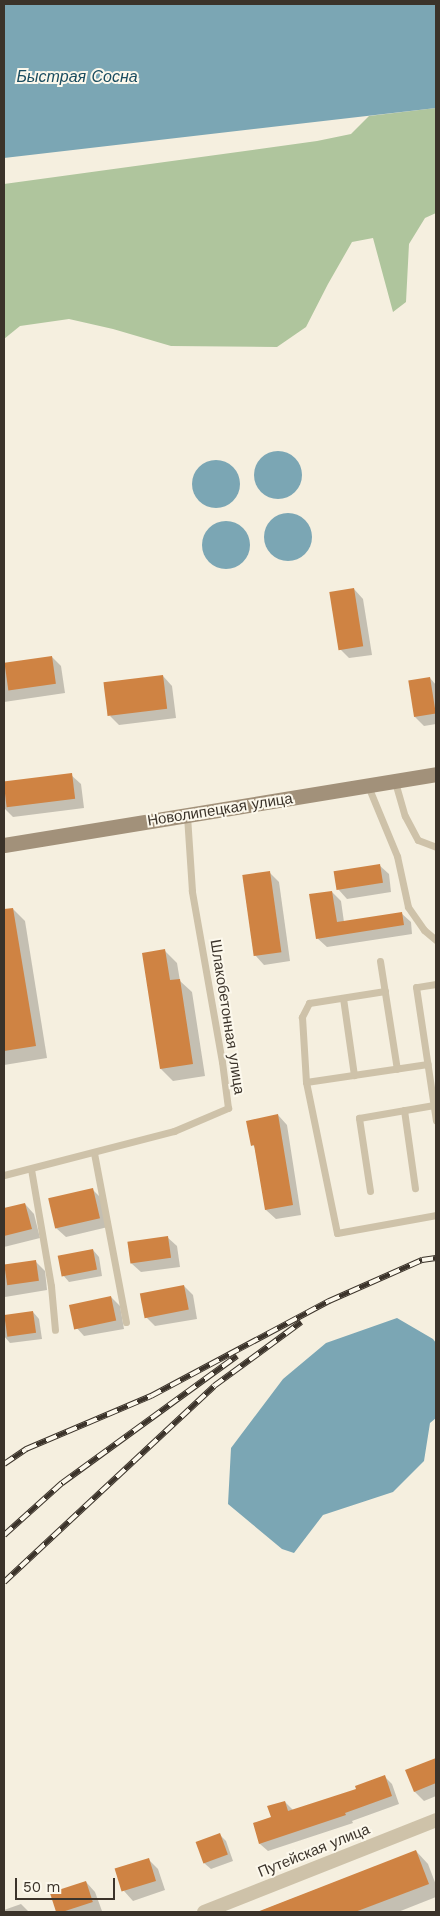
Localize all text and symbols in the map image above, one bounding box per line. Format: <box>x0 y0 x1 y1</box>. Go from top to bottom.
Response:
water label: Быстрая Сосна <box>16 67 138 87</box>
street label: Новолипецкая улица <box>146 790 294 830</box>
street label: Шлакобетонная улица <box>206 938 248 1096</box>
street label: Путейская улица <box>256 1820 372 1882</box>
scale bar <box>18 1868 118 1900</box>
text: 50 m <box>23 1878 60 1896</box>

